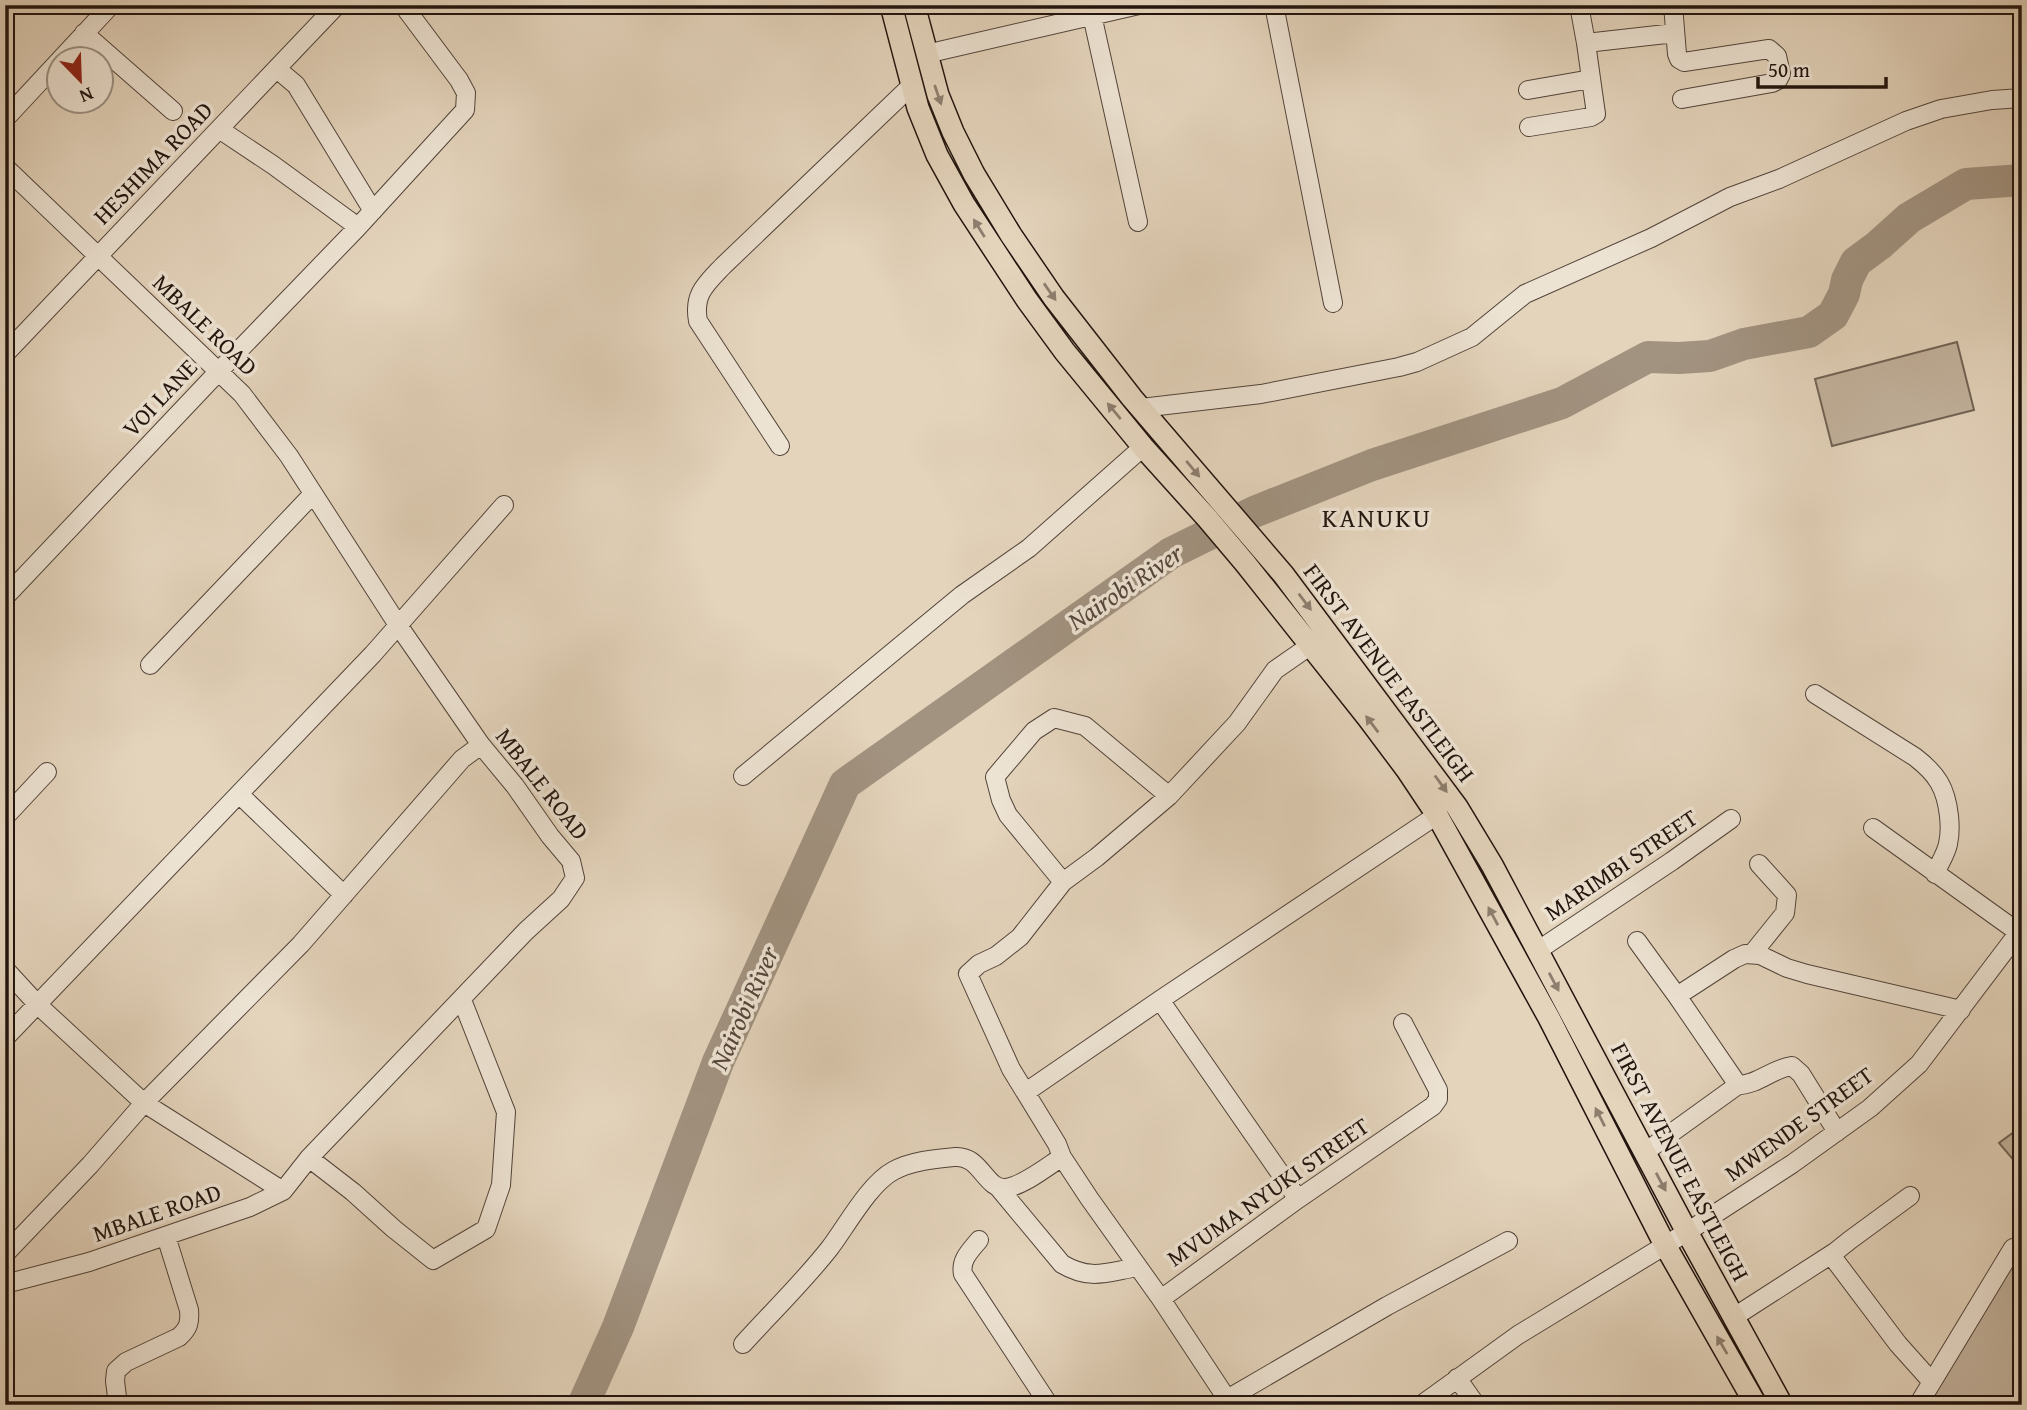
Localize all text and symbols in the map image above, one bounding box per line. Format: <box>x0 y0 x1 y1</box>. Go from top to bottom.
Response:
north arrow <box>46 46 116 116</box>
scale bar <box>1758 46 1885 90</box>
text: 50 m <box>1768 54 1810 85</box>
text: N <box>75 80 98 111</box>
one-way arrow <box>933 84 944 105</box>
street label: HESHIMA ROAD <box>85 93 221 232</box>
one-way arrow <box>972 219 985 238</box>
street label: MBALE ROAD <box>145 266 266 384</box>
one-way arrow <box>1043 283 1057 301</box>
street label: VOI LANE <box>114 351 205 445</box>
one-way arrow <box>1107 403 1122 420</box>
one-way arrow <box>1185 460 1201 478</box>
district label: KANUKU <box>1322 498 1432 537</box>
water label: Nairobi River <box>1058 533 1191 640</box>
street label: FIRST AVENUE EASTLEIGH <box>1295 556 1483 789</box>
one-way arrow <box>1297 593 1311 611</box>
one-way arrow <box>1366 715 1380 733</box>
street label: MBALE ROAD <box>487 720 597 847</box>
one-way arrow <box>1434 775 1448 794</box>
street label: MARIMBI STREET <box>1537 800 1704 929</box>
one-way arrow <box>1487 907 1499 926</box>
water label: Nairobi River <box>699 938 789 1077</box>
one-way arrow <box>1548 972 1559 992</box>
street label: FIRST AVENUE EASTLEIGH <box>1603 1036 1758 1287</box>
street label: MWENDE STREET <box>1717 1058 1880 1190</box>
one-way arrow <box>1595 1107 1606 1127</box>
street label: MVUMA NYUKI STREET <box>1159 1108 1376 1275</box>
one-way arrow <box>1655 1173 1667 1192</box>
street label: MBALE ROAD <box>88 1174 226 1251</box>
one-way arrow <box>1716 1336 1728 1355</box>

